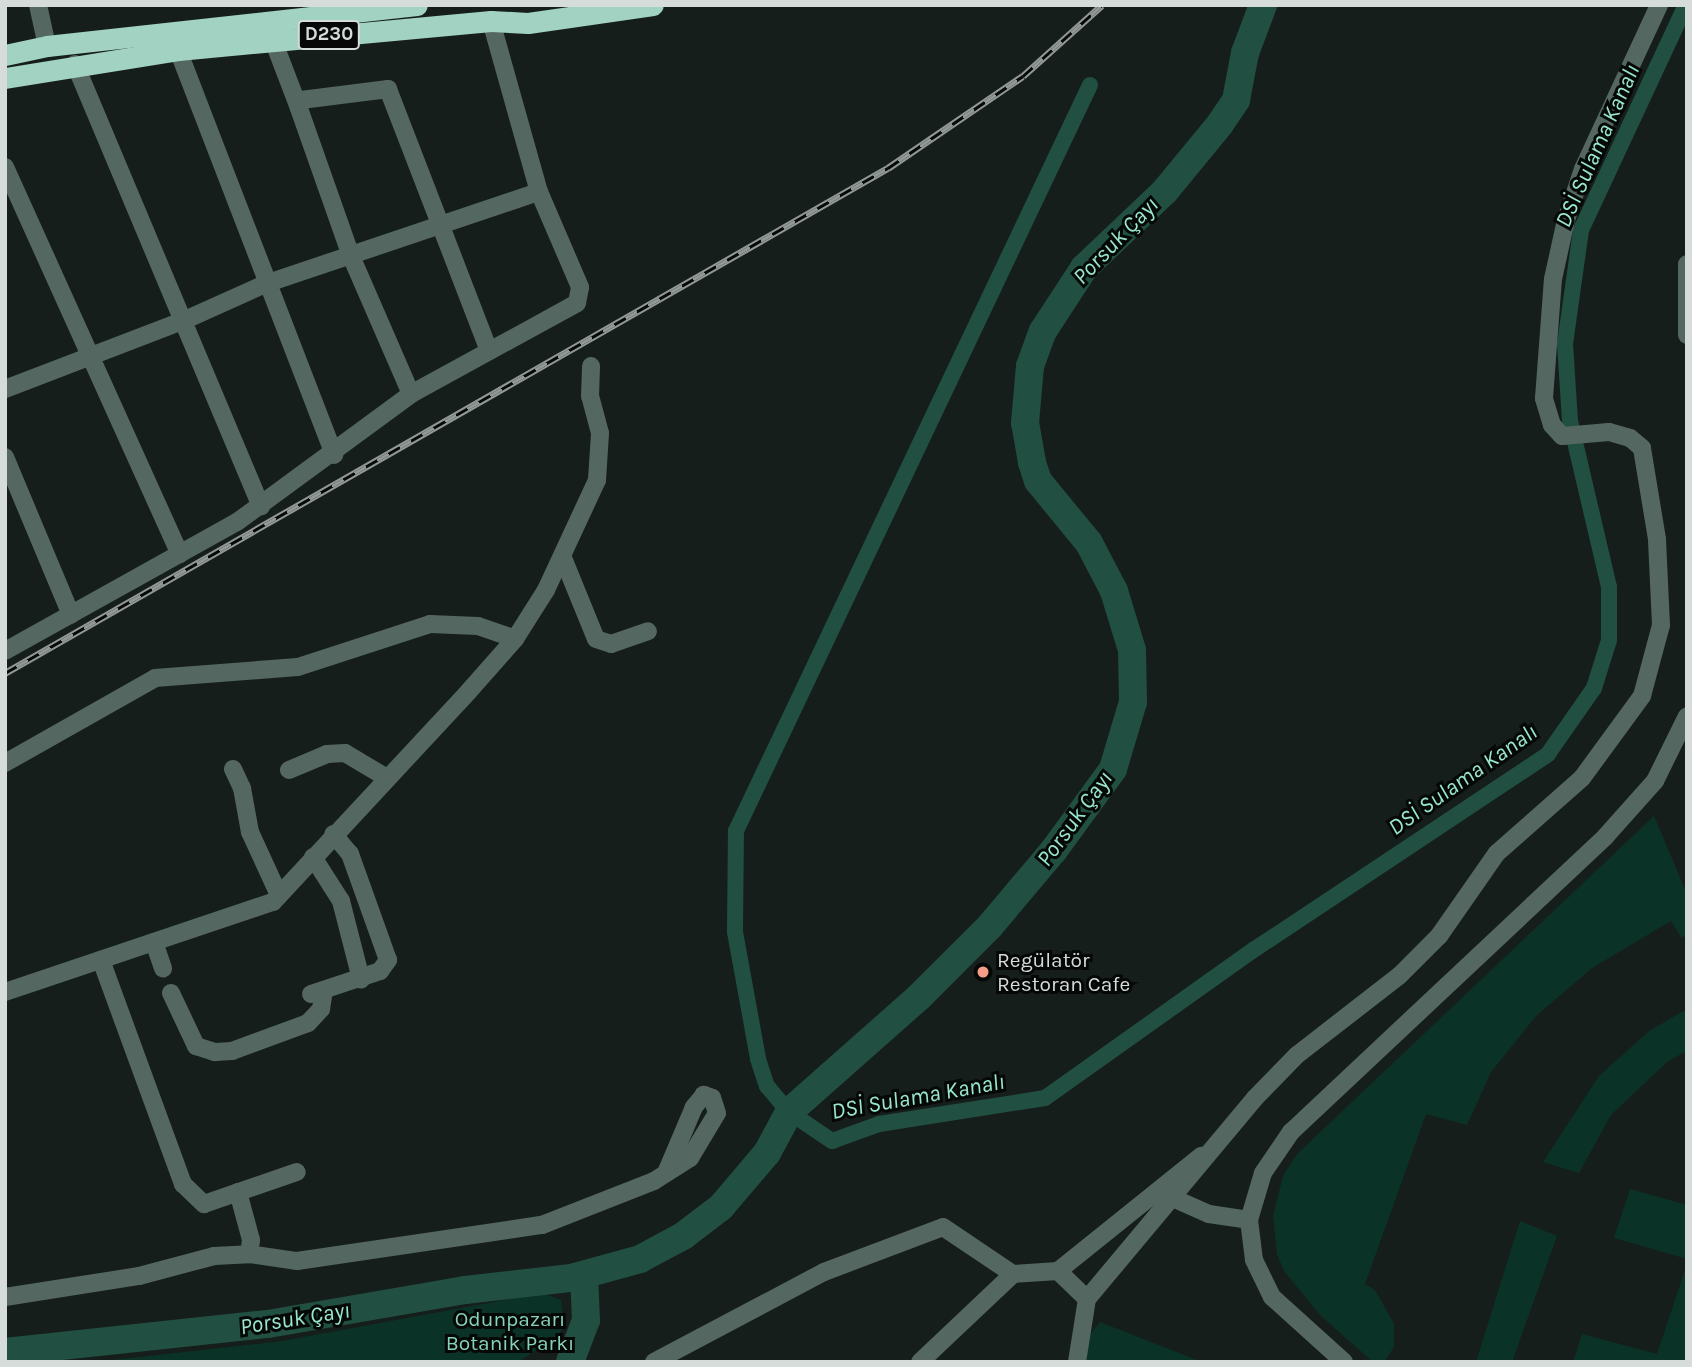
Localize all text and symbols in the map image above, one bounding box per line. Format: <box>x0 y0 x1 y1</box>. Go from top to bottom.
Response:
road number: D230 <box>298 20 360 50</box>
water label: DSİ Sulama Kanalı <box>1550 60 1646 232</box>
water label: Porsuk Çayı <box>1067 191 1165 291</box>
water label: DSİ Sulama Kanalı <box>1383 718 1543 842</box>
water label: Porsuk Çayı <box>1031 766 1119 872</box>
place label: Regülatör Restoran Cafe <box>997 947 1130 997</box>
marker: Regülatör Restoran Cafe <box>975 964 991 980</box>
water label: DSİ Sulama Kanalı <box>829 1068 1007 1126</box>
water label: Porsuk Çayı <box>238 1297 352 1341</box>
park label: Odunpazarı Botanik Parkı <box>446 1306 574 1356</box>

